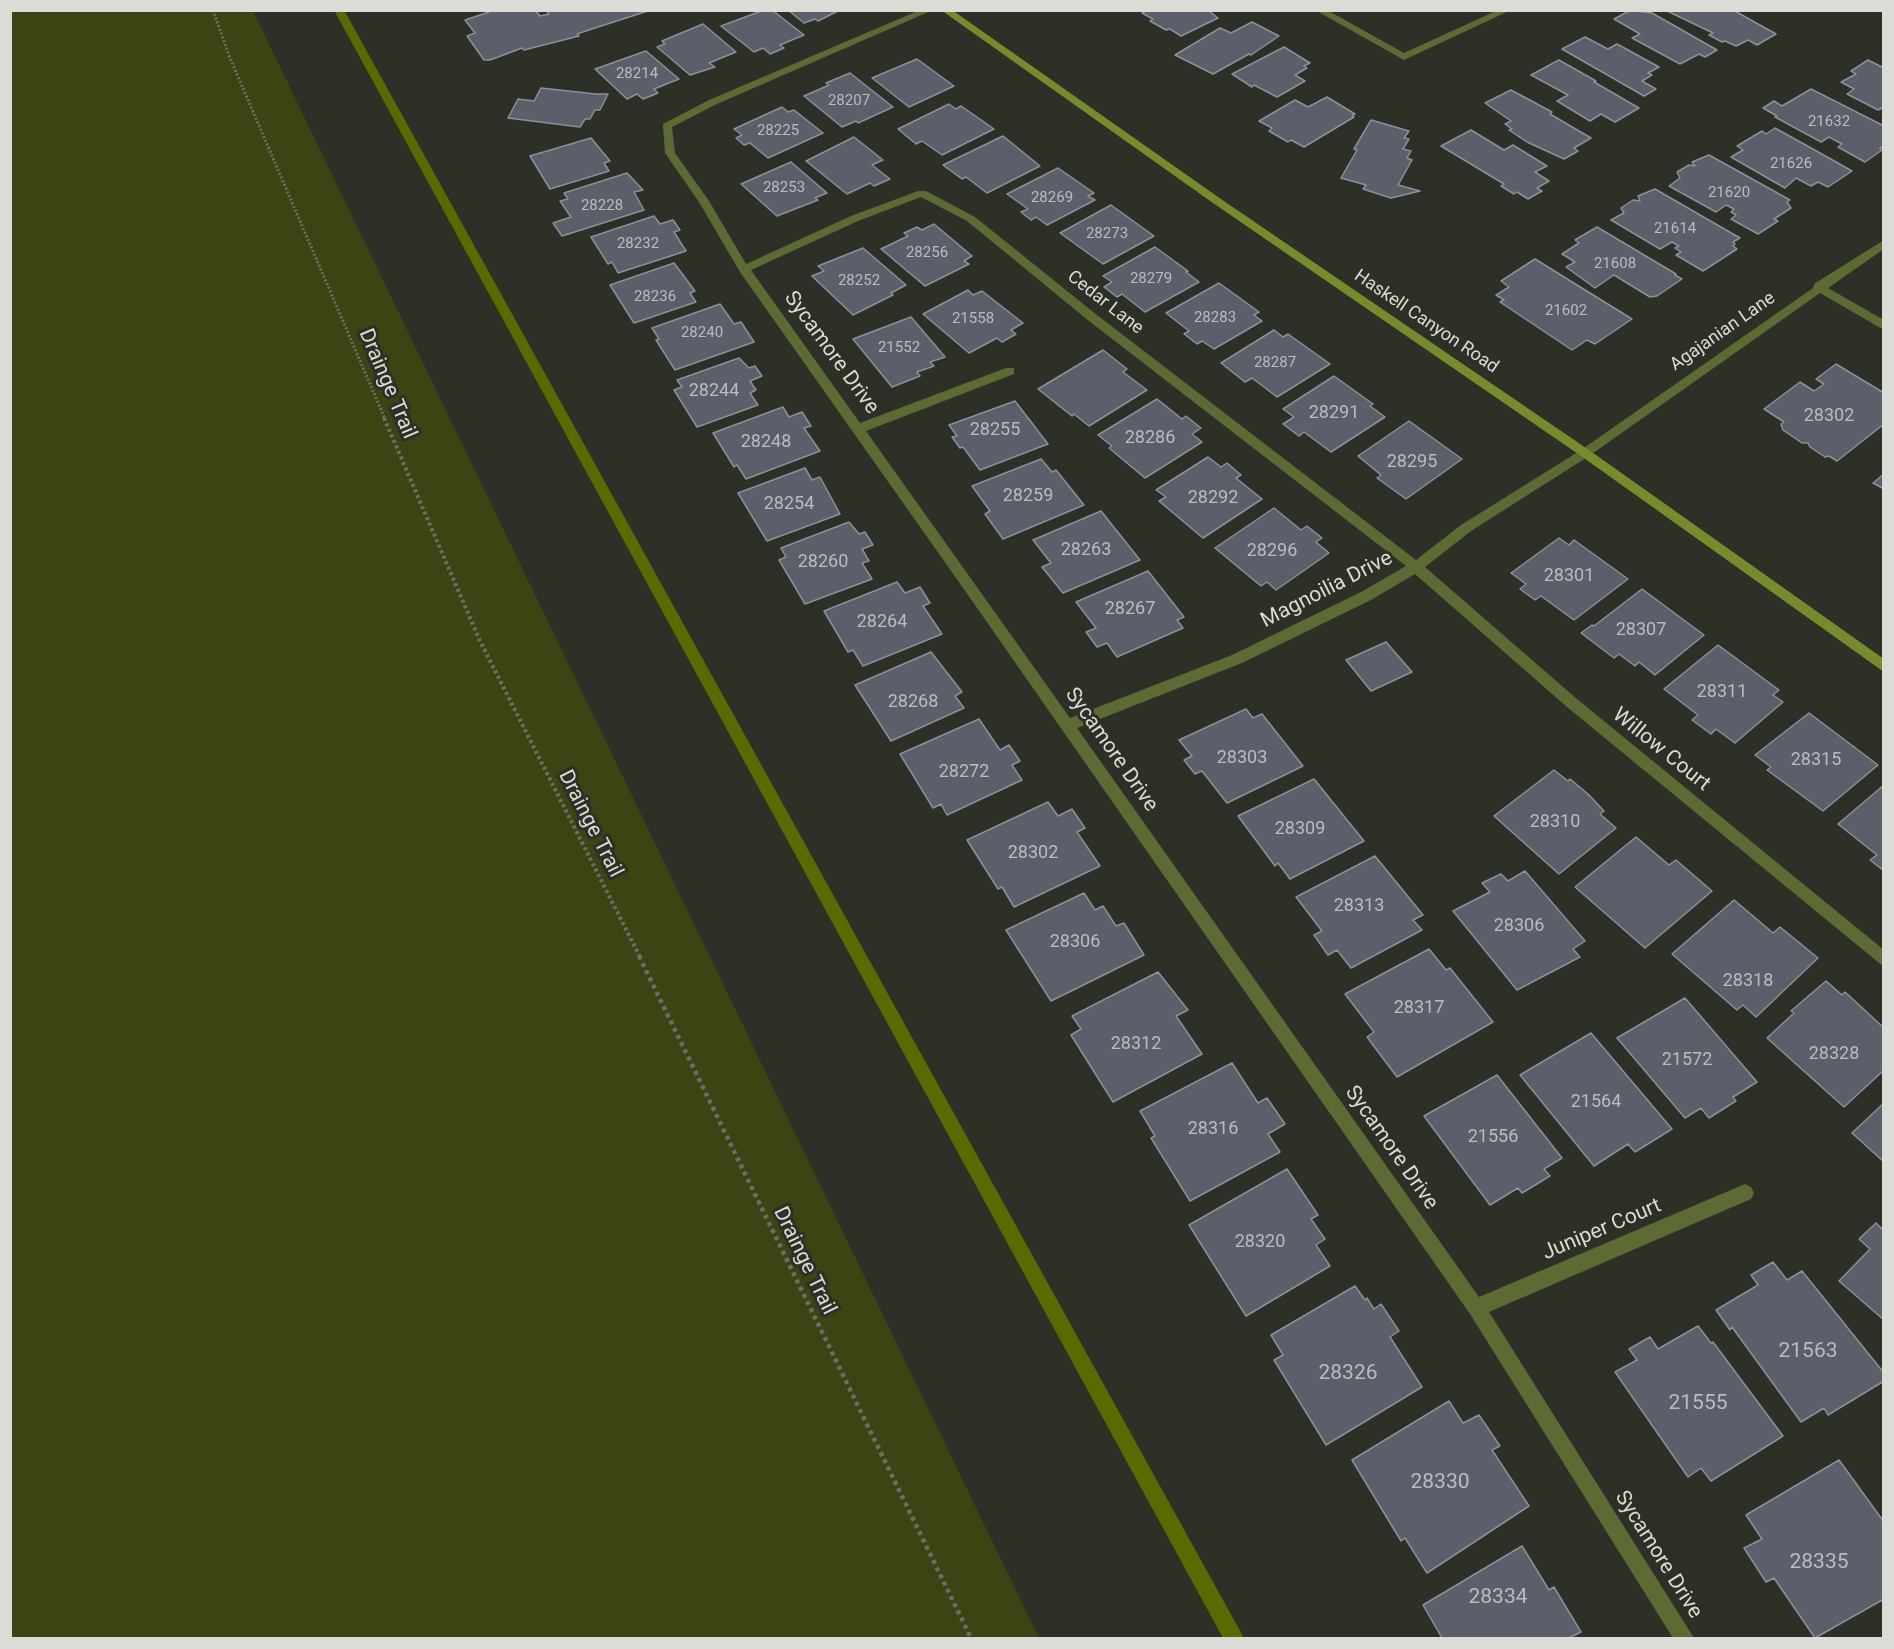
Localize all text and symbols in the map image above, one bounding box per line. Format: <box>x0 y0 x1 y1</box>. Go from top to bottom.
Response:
house number: 28214 <box>616 65 658 83</box>
house number: 28207 <box>828 92 870 110</box>
house number: 21632 <box>1808 113 1850 131</box>
house number: 28225 <box>757 122 799 140</box>
house number: 21626 <box>1770 155 1812 173</box>
house number: 28253 <box>763 179 805 197</box>
house number: 21620 <box>1708 184 1750 202</box>
house number: 28269 <box>1031 189 1073 207</box>
house number: 28228 <box>581 197 623 215</box>
house number: 21614 <box>1654 220 1696 238</box>
house number: 28273 <box>1086 225 1128 243</box>
house number: 28232 <box>617 235 659 253</box>
house number: 28256 <box>906 244 948 262</box>
house number: 21608 <box>1594 255 1636 273</box>
street label: Haskell Canyon Road <box>1350 266 1502 378</box>
street label: Cedar Lane <box>1063 267 1147 339</box>
house number: 28279 <box>1130 270 1172 288</box>
house number: 28252 <box>838 272 880 290</box>
street label: Sycamore Drive <box>778 287 884 419</box>
house number: 28236 <box>634 288 676 306</box>
street label: Agajanian Lane <box>1666 288 1780 376</box>
house number: 21602 <box>1545 302 1587 320</box>
house number: 28283 <box>1194 309 1236 327</box>
house number: 21558 <box>952 310 994 328</box>
house number: 28240 <box>681 324 723 342</box>
street label: Drainge Trail <box>353 325 421 443</box>
house number: 21552 <box>878 339 920 357</box>
house number: 28287 <box>1254 354 1296 372</box>
house number: 28244 <box>689 380 739 402</box>
house number: 28291 <box>1309 402 1359 424</box>
house number: 28302 <box>1804 405 1854 427</box>
house number: 28255 <box>970 419 1020 441</box>
house number: 28286 <box>1125 427 1175 449</box>
house number: 28248 <box>741 431 791 453</box>
house number: 28295 <box>1387 451 1437 473</box>
house number: 28259 <box>1003 485 1053 507</box>
house number: 28292 <box>1188 487 1238 509</box>
house number: 28254 <box>764 493 814 515</box>
house number: 28263 <box>1061 539 1111 561</box>
house number: 28296 <box>1247 540 1297 562</box>
street label: Magnoilia Drive <box>1257 546 1397 634</box>
house number: 28260 <box>798 551 848 573</box>
house number: 28301 <box>1544 565 1594 587</box>
house number: 28267 <box>1105 598 1155 620</box>
house number: 28264 <box>857 611 907 633</box>
house number: 28307 <box>1616 619 1666 641</box>
house number: 28311 <box>1697 681 1747 703</box>
street label: Sycamore Drive <box>1059 683 1163 817</box>
house number: 28268 <box>888 691 938 713</box>
street label: Willow Court <box>1607 703 1715 797</box>
house number: 28303 <box>1217 747 1267 769</box>
house number: 28315 <box>1791 749 1841 771</box>
house number: 28272 <box>939 761 989 783</box>
street label: Drainge Trail <box>552 766 628 882</box>
house number: 28310 <box>1530 811 1580 833</box>
house number: 28309 <box>1275 818 1325 840</box>
house number: 28302 <box>1008 842 1058 864</box>
house number: 28313 <box>1334 895 1384 917</box>
house number: 28306 <box>1494 915 1544 937</box>
house number: 28306 <box>1050 931 1100 953</box>
house number: 28318 <box>1723 970 1773 992</box>
house number: 28317 <box>1394 997 1444 1019</box>
house number: 28312 <box>1111 1033 1161 1055</box>
house number: 28328 <box>1809 1043 1859 1065</box>
house number: 21572 <box>1662 1049 1712 1071</box>
street label: Sycamore Drive <box>1339 1081 1443 1215</box>
house number: 21564 <box>1571 1091 1621 1113</box>
house number: 28316 <box>1188 1118 1238 1140</box>
house number: 21556 <box>1468 1126 1518 1148</box>
street label: Juniper Court <box>1539 1194 1665 1266</box>
street label: Drainge Trail <box>767 1203 841 1319</box>
house number: 28320 <box>1235 1231 1285 1253</box>
house number: 21563 <box>1778 1339 1838 1365</box>
house number: 28326 <box>1318 1361 1378 1387</box>
house number: 21555 <box>1668 1391 1728 1417</box>
house number: 28330 <box>1410 1470 1470 1496</box>
street label: Sycamore Drive <box>1609 1487 1707 1623</box>
house number: 28335 <box>1789 1550 1849 1576</box>
house number: 28334 <box>1468 1585 1528 1611</box>

